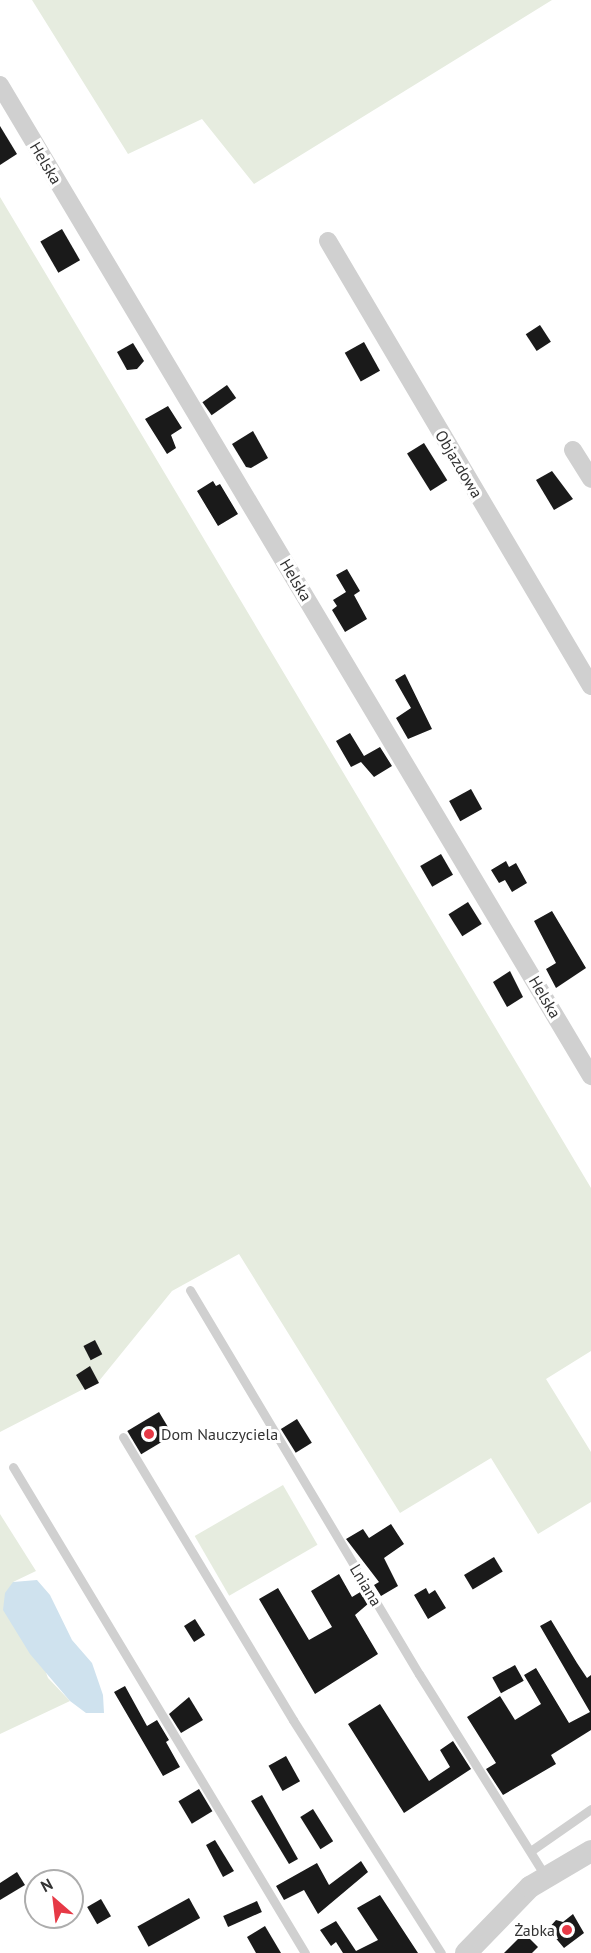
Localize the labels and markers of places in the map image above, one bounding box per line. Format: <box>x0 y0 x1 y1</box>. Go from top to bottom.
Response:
place label: Dom Nauczyciela <box>161 1424 278 1444</box>
marker: Dom Nauczyciela <box>142 1427 156 1441</box>
place label: Żabka <box>514 1920 555 1940</box>
marker: Żabka <box>560 1923 574 1937</box>

